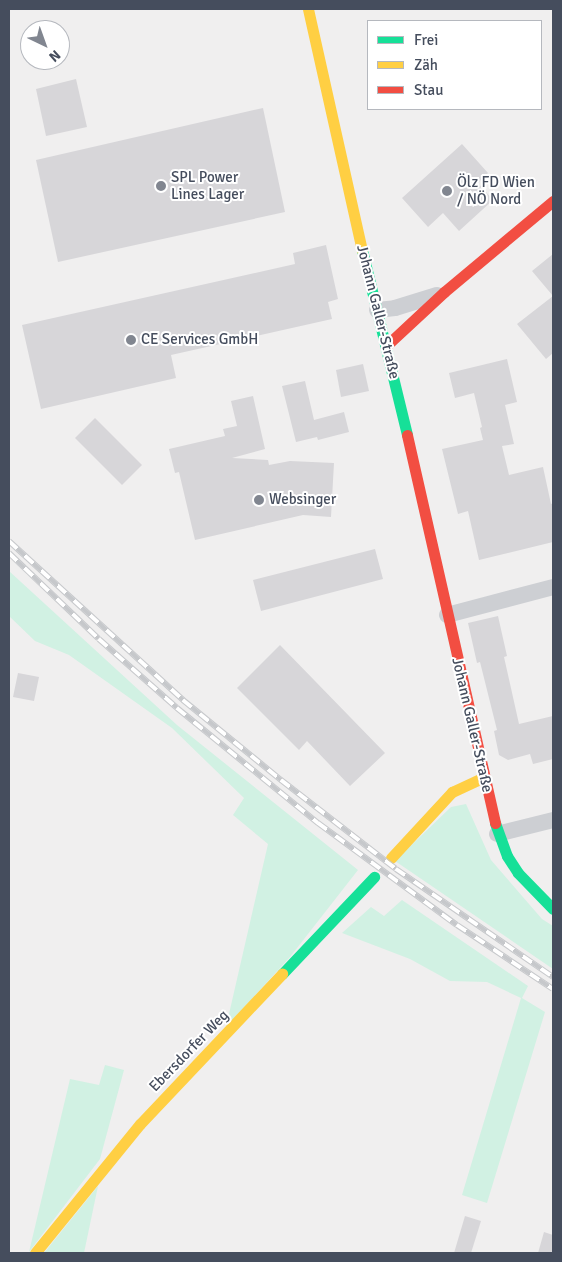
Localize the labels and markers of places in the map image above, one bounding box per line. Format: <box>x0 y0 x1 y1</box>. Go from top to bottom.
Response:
place label: SPL Power Lines Lager <box>171 168 244 203</box>
place label: Ölz FD Wien / NÖ Nord <box>457 173 535 208</box>
marker: SPL Power Lines Lager <box>155 180 167 192</box>
marker: Ölz FD Wien / NÖ Nord <box>441 185 453 197</box>
place label: CE Services GmbH <box>141 331 258 349</box>
marker: CE Services GmbH <box>125 334 137 346</box>
place label: Websinger <box>269 491 336 509</box>
marker: Websinger <box>253 494 265 506</box>

